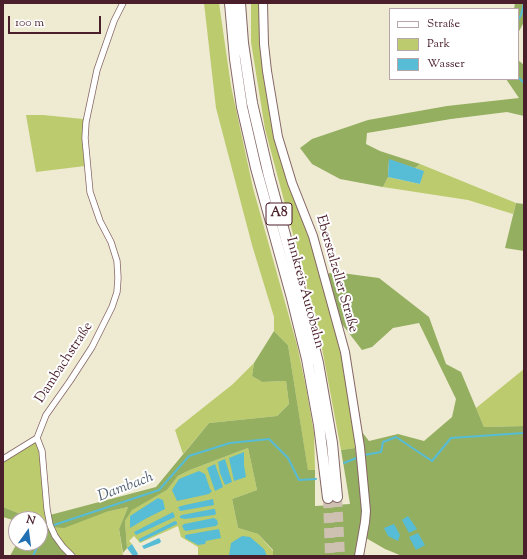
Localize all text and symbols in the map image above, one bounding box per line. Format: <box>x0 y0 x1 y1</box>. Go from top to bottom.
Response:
scale bar <box>10 8 103 34</box>
legend <box>389 8 519 80</box>
text: 100 m <box>15 14 44 32</box>
text: Straße <box>427 15 460 33</box>
text: Park <box>427 35 450 53</box>
text: Wasser <box>427 55 465 73</box>
road number: A8 <box>266 203 292 225</box>
street label: Eberstalzeller Straße <box>311 213 361 335</box>
street label: Innkreis Autobahn <box>281 235 327 351</box>
street label: Dambachstraße <box>33 319 97 407</box>
water label: Dambach <box>96 469 156 507</box>
north arrow <box>8 511 48 551</box>
text: N <box>24 512 37 529</box>

